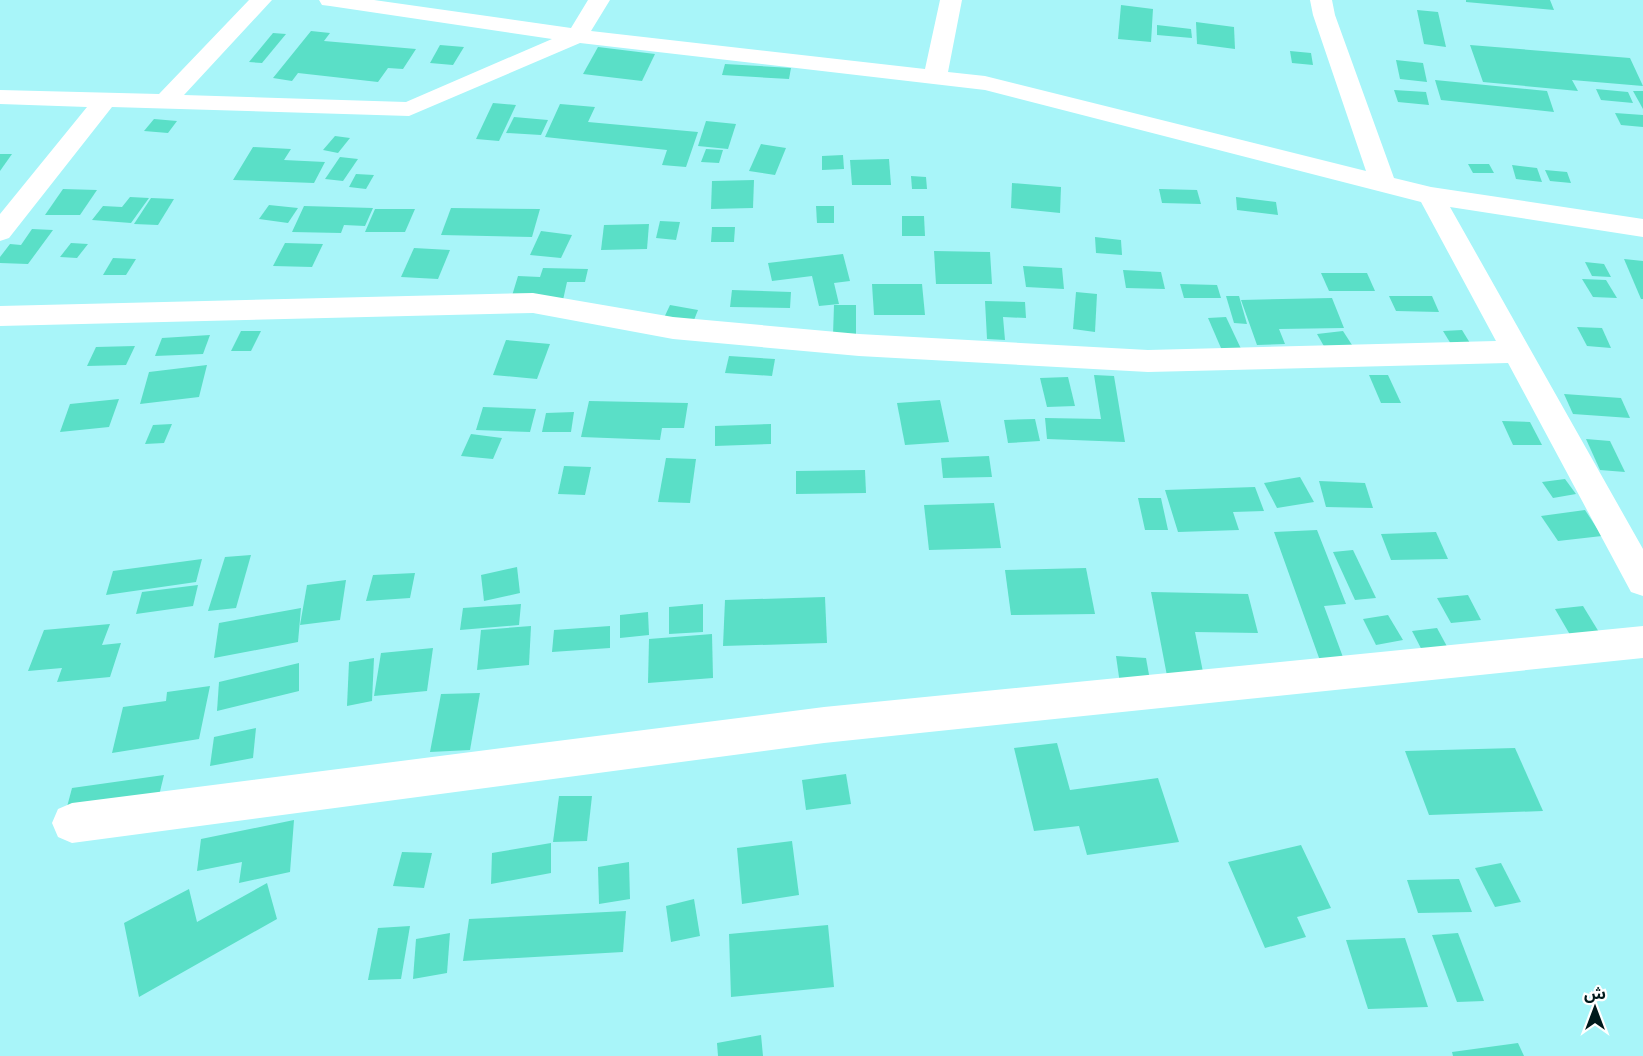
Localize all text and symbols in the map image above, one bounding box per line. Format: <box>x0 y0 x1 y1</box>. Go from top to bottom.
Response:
north arrow <box>1565 978 1625 1038</box>
text: ش <box>1584 981 1606 1005</box>

